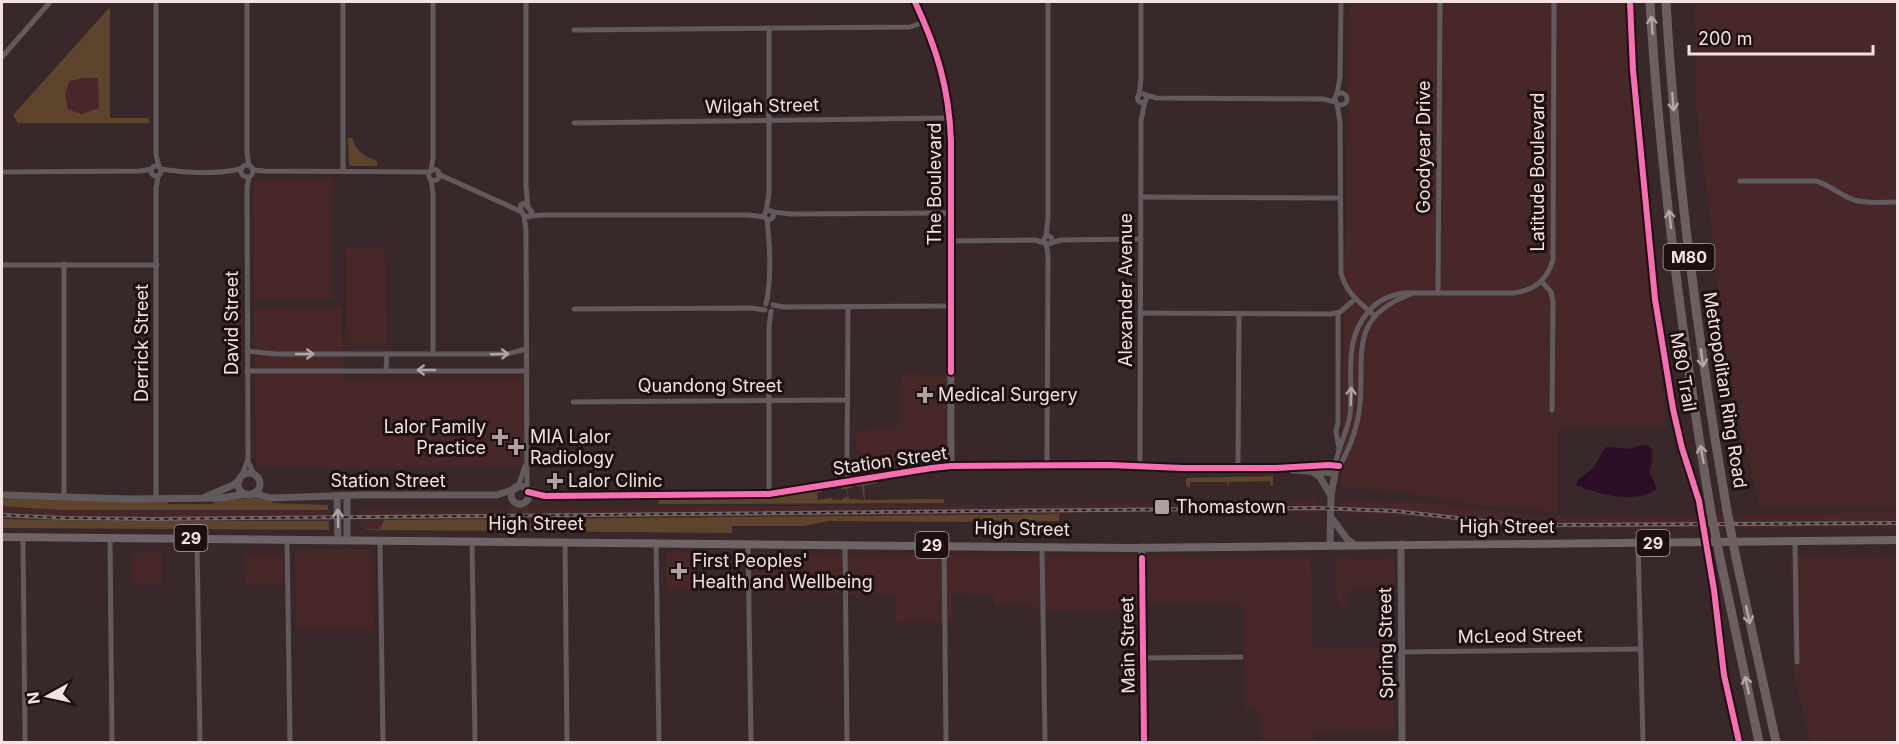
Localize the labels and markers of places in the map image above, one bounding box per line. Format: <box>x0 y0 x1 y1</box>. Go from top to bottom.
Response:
place label: Medical Surgery <box>938 384 1078 405</box>
marker: Medical Surgery <box>916 386 934 404</box>
place label: Lalor Family Practice <box>384 416 486 458</box>
place label: MIA Lalor Radiology <box>530 426 614 468</box>
marker: Lalor Family Practice <box>491 428 509 446</box>
marker: MIA Lalor Radiology <box>507 438 525 456</box>
place label: Lalor Clinic <box>568 470 662 491</box>
marker: Lalor Clinic <box>546 472 564 490</box>
place label: Thomastown <box>1176 496 1286 517</box>
marker: Thomastown <box>1153 498 1171 516</box>
place label: First Peoples' Health and Wellbeing <box>692 550 873 592</box>
marker: First Peoples' Health and Wellbeing <box>670 562 688 580</box>

